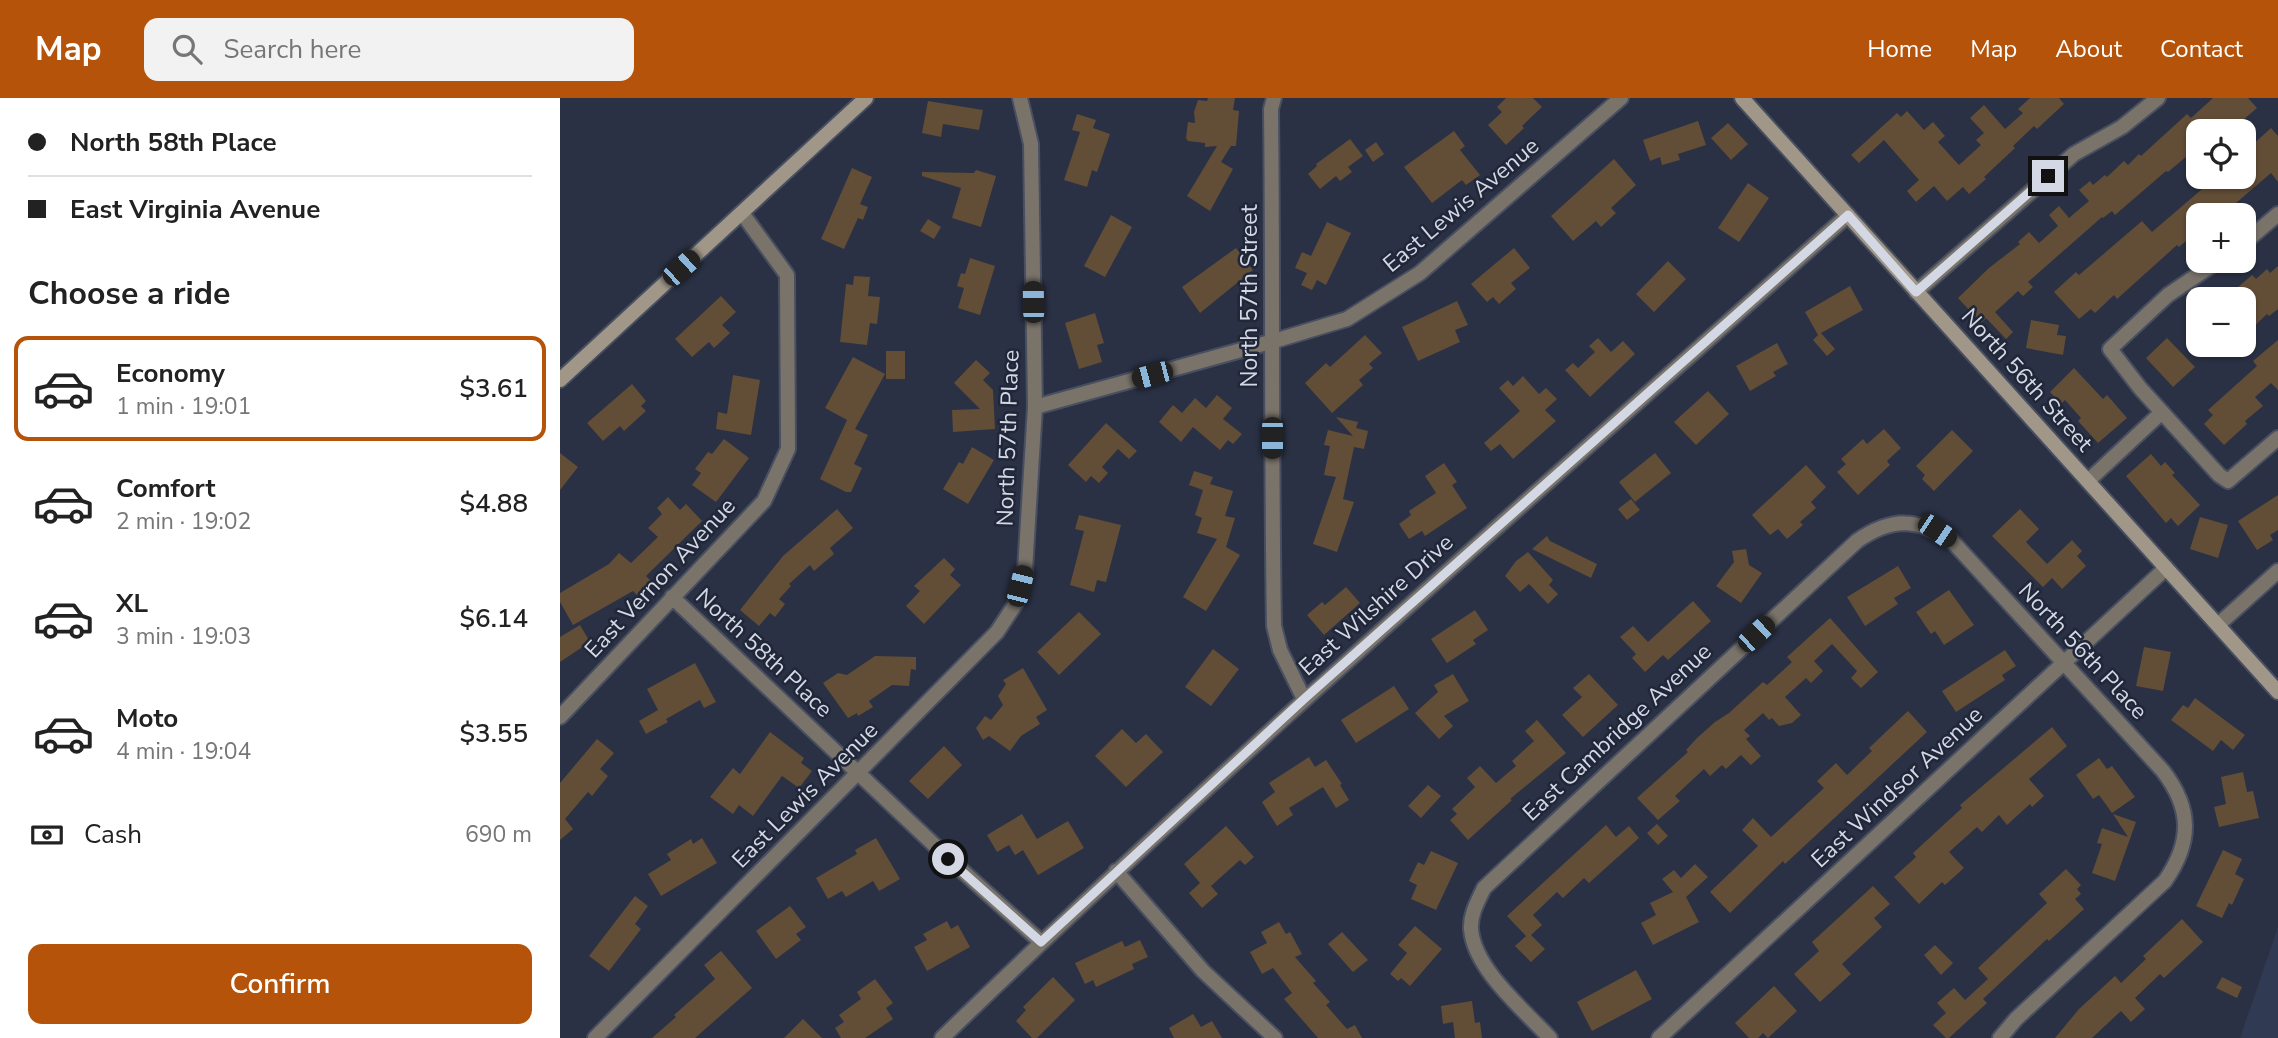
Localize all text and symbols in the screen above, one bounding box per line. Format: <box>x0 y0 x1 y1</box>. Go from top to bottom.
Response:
search box <box>144 18 634 81</box>
text: Map <box>35 27 102 72</box>
icon: search <box>168 30 206 68</box>
text: Search here <box>224 32 361 67</box>
text: Home <box>1867 33 1932 65</box>
text: Map <box>1970 33 2017 65</box>
text: About <box>2055 33 2122 65</box>
text: Contact <box>2160 33 2243 65</box>
map controls <box>2186 119 2256 357</box>
button: locate <box>2186 119 2256 189</box>
text: North 58th Place <box>70 125 277 160</box>
street label: East Lewis Avenue <box>1376 131 1546 279</box>
route end <box>2032 160 2064 192</box>
text: East Virginia Avenue <box>70 192 320 227</box>
button: + <box>2186 203 2256 273</box>
street label: North 57th Street <box>1234 204 1265 388</box>
car <box>659 246 704 290</box>
text: Choose a ride <box>28 272 230 315</box>
car <box>1023 281 1044 323</box>
button: − <box>2186 287 2256 357</box>
street label: North 56th Street <box>1954 302 2100 459</box>
street label: North 57th Place <box>989 349 1027 527</box>
text: Economy <box>116 356 225 391</box>
icon: car <box>32 357 95 420</box>
car <box>1129 359 1176 391</box>
text: $3.61 <box>459 371 528 406</box>
text: 1 min · 19:01 <box>116 391 251 422</box>
car <box>1262 417 1283 459</box>
text: Comfort <box>116 471 216 506</box>
icon: car <box>32 472 95 535</box>
text: $4.88 <box>459 486 528 521</box>
street label: East Vernon Avenue <box>578 491 742 665</box>
text: 2 min · 19:02 <box>116 506 251 537</box>
car <box>1914 511 1961 551</box>
street label: East Wilshire Drive <box>1292 527 1460 683</box>
car <box>1005 563 1036 609</box>
street label: North 56th Place <box>2011 576 2155 726</box>
street label: North 58th Place <box>689 581 839 725</box>
text: XL <box>116 586 148 621</box>
icon: car <box>32 587 95 650</box>
text: $6.14 <box>459 601 528 636</box>
car <box>1734 612 1779 656</box>
text: 3 min · 19:03 <box>116 621 251 652</box>
street label: East Cambridge Avenue <box>1516 636 1718 828</box>
street label: East Windsor Avenue <box>1805 699 1989 875</box>
text: Moto <box>116 701 178 736</box>
icon: car <box>32 702 95 765</box>
street label: East Lewis Avenue <box>725 715 885 875</box>
text: $3.55 <box>459 716 528 751</box>
text: 4 min · 19:04 <box>116 736 251 767</box>
icon: cash <box>28 816 66 854</box>
text: Cash <box>84 817 142 852</box>
text: 690 m <box>465 819 532 850</box>
route start <box>932 843 964 875</box>
button: Confirm <box>28 944 532 1024</box>

